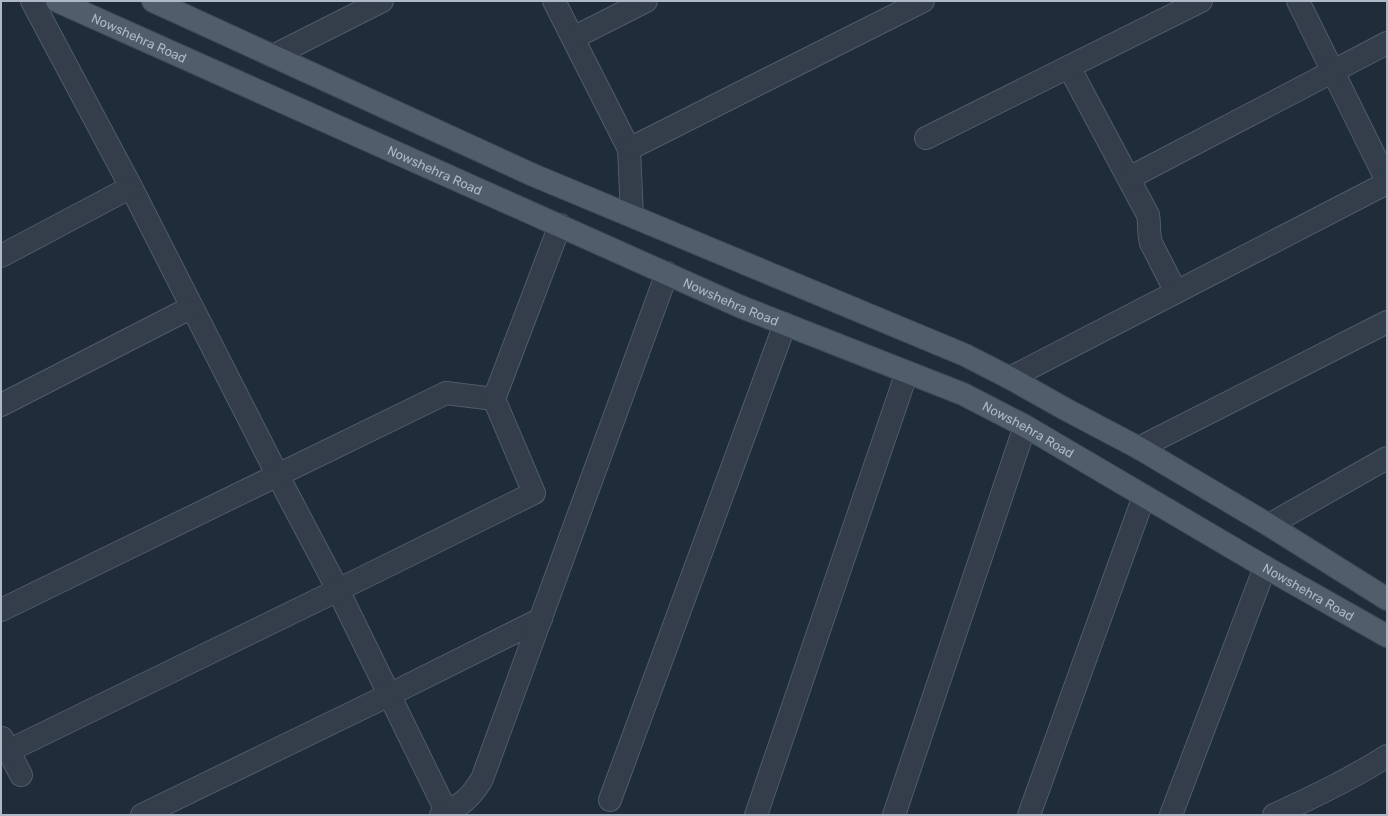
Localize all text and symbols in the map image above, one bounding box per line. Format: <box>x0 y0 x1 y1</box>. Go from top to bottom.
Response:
street label: Nowshehra Road <box>89 10 189 66</box>
street label: Nowshehra Road <box>385 143 485 198</box>
street label: Nowshehra Road <box>681 275 781 329</box>
street label: Nowshehra Road <box>980 398 1077 461</box>
street label: Nowshehra Road <box>1260 560 1357 624</box>

